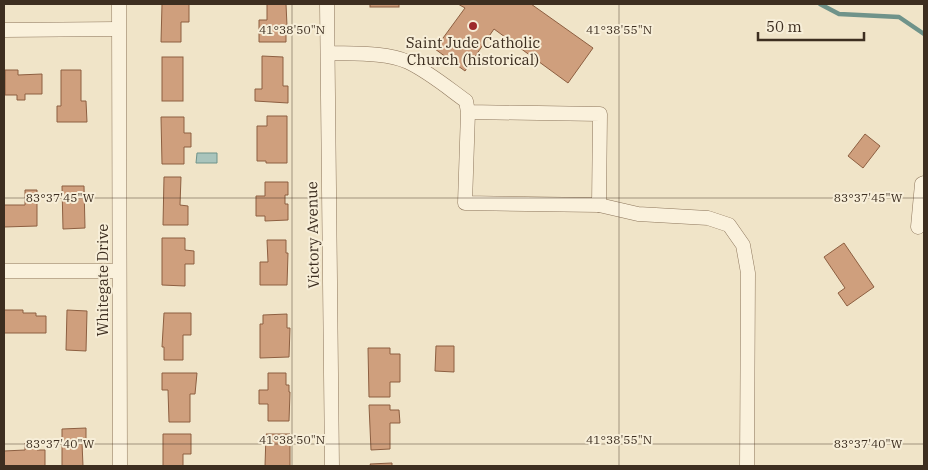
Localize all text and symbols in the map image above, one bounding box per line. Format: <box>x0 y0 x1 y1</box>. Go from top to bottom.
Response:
scale bar <box>758 10 864 42</box>
text: 50 m <box>766 17 802 36</box>
marker: Saint Jude Catholic Church (historical) <box>467 20 479 32</box>
text: 41°38'50"N <box>259 22 325 37</box>
text: 41°38'55"N <box>586 22 652 37</box>
place label: Saint Jude Catholic Church (historical) <box>406 33 541 69</box>
street label: Victory Avenue <box>302 181 323 289</box>
text: 83°37'45"W <box>26 190 95 205</box>
text: 83°37'45"W <box>834 190 903 205</box>
street label: Whitegate Drive <box>93 224 112 336</box>
text: 41°38'50"N <box>259 432 325 447</box>
text: 41°38'55"N <box>586 432 652 447</box>
text: 83°37'40"W <box>26 436 95 451</box>
text: 83°37'40"W <box>834 436 903 451</box>

